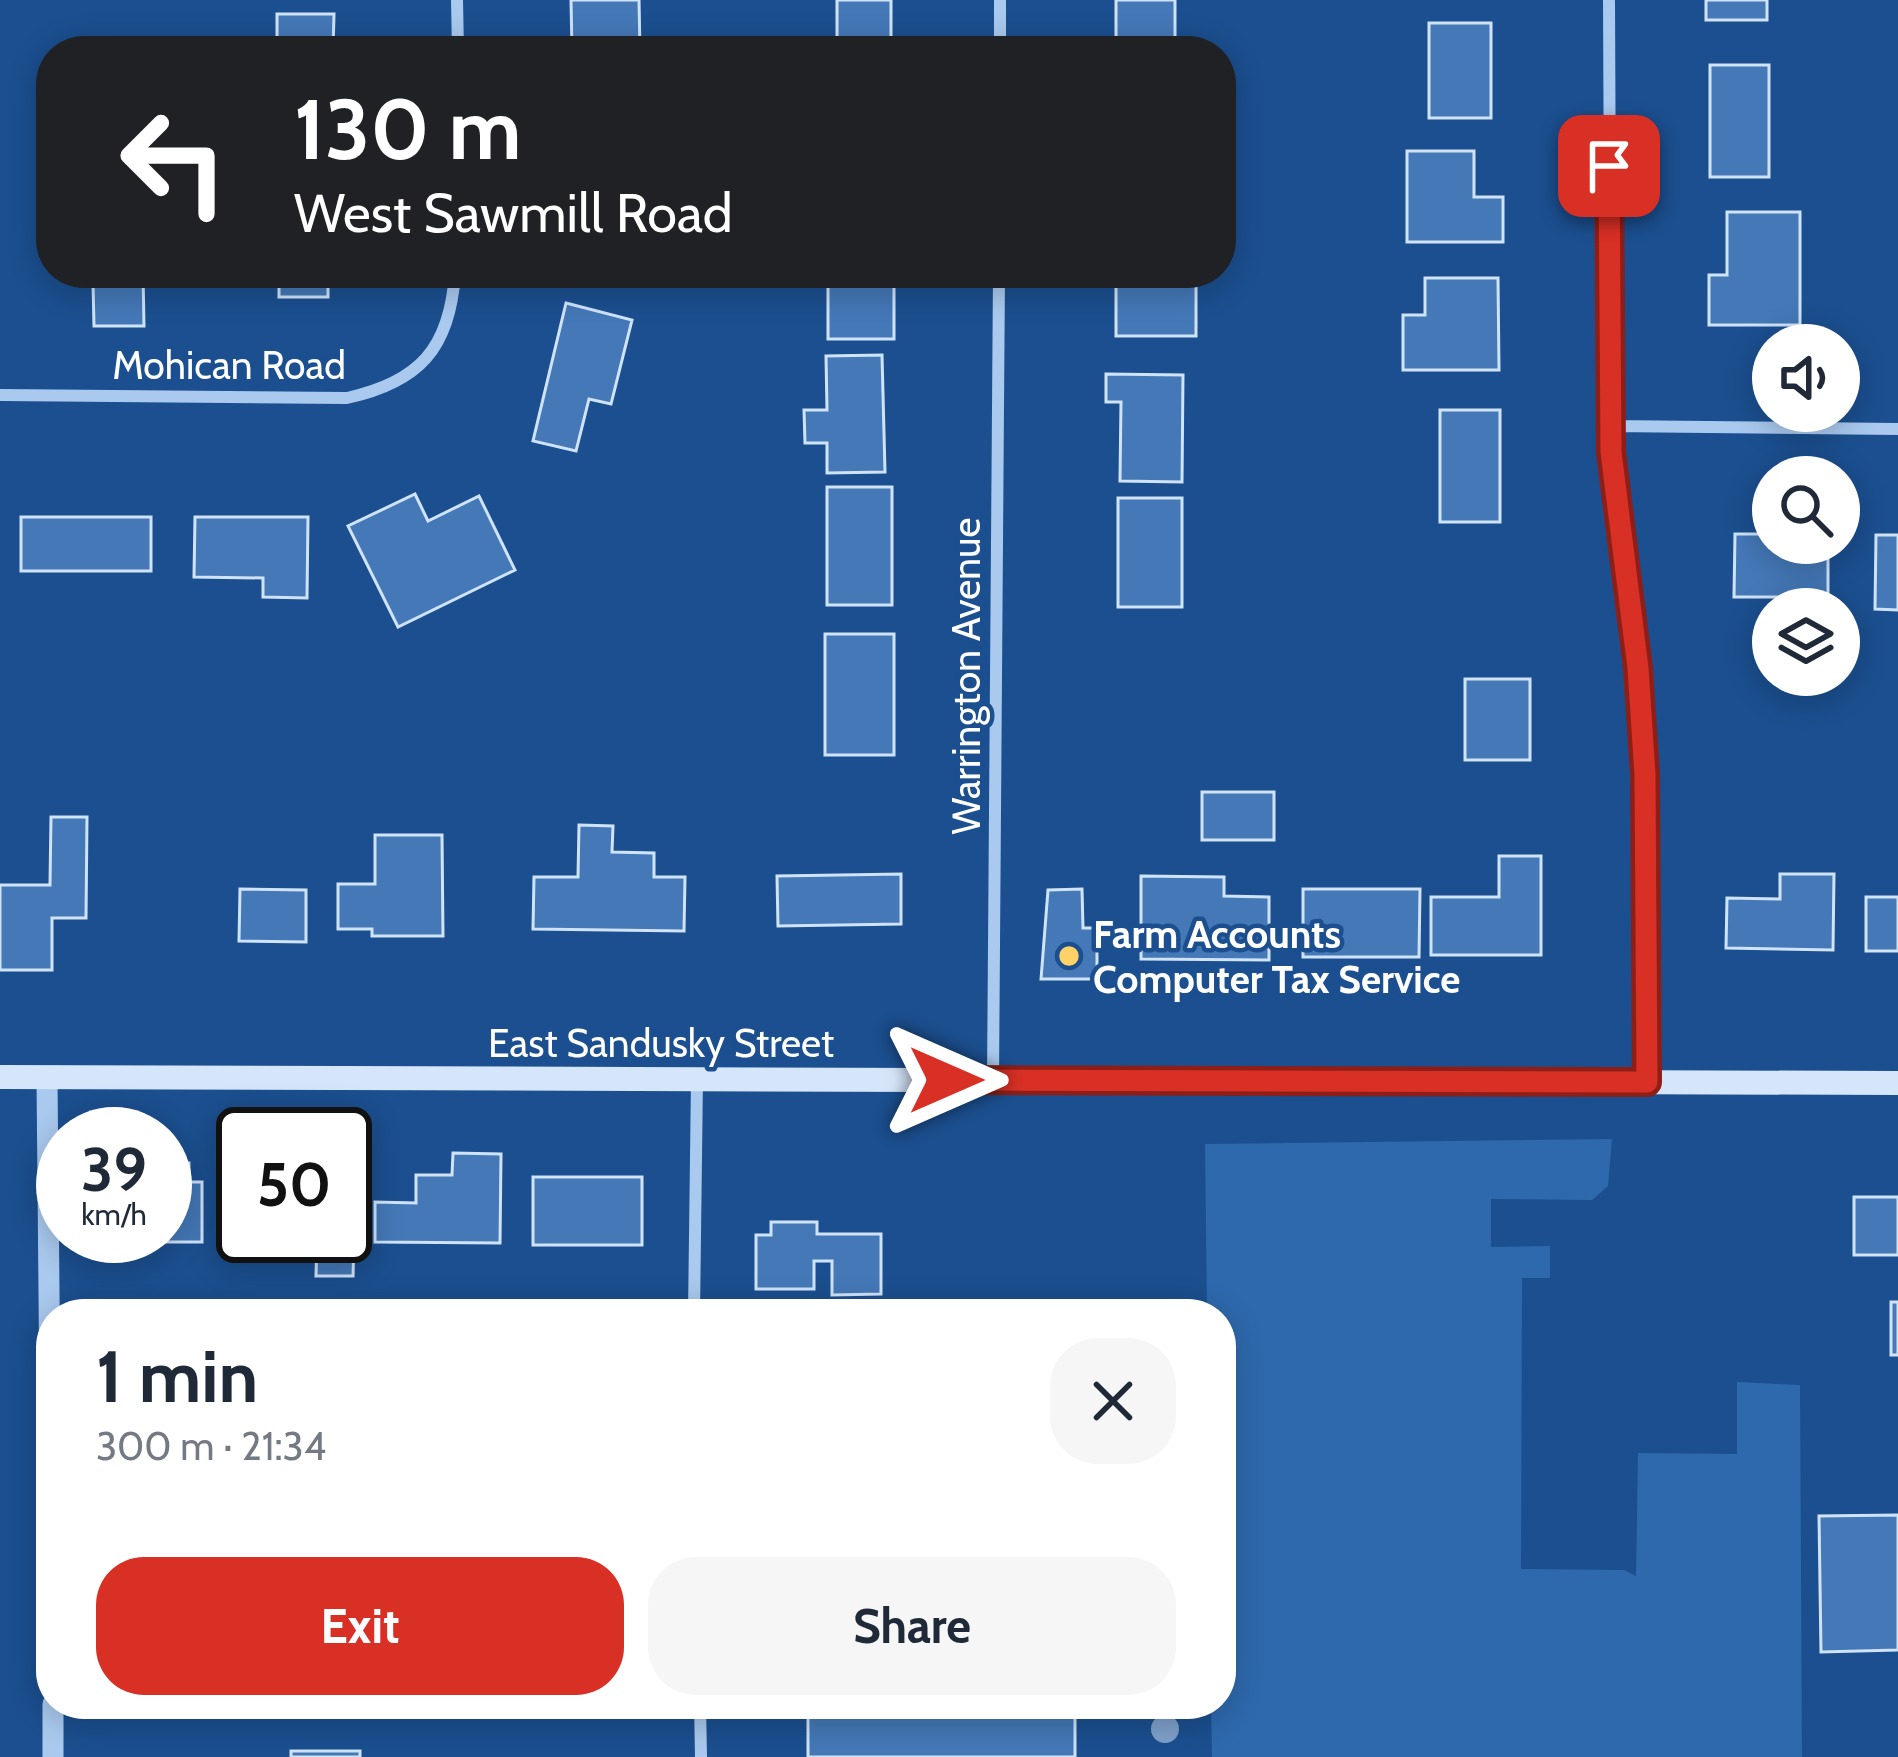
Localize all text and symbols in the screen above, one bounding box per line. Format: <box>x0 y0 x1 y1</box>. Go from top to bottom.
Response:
text: 130 m <box>294 78 521 180</box>
icon: left <box>96 84 252 240</box>
pin <box>1558 115 1660 217</box>
icon: arrive <box>1576 133 1642 199</box>
text: West Sawmill Road <box>294 180 733 246</box>
map controls <box>1752 324 1860 696</box>
button: sound <box>1752 324 1860 432</box>
street label: Mohican Road <box>112 341 346 389</box>
button: search <box>1752 456 1860 564</box>
street label: Warrington Avenue <box>942 518 990 834</box>
button: layers <box>1752 588 1860 696</box>
place label: Farm Accounts Computer Tax Service <box>1093 910 1460 1003</box>
marker: Farm Accounts Computer Tax Service <box>1056 943 1082 969</box>
position arrow <box>883 1017 1009 1143</box>
street label: East Sandusky Street <box>488 1019 834 1067</box>
speed limit sign: 50 <box>216 1107 372 1263</box>
text: 39 <box>81 1133 147 1206</box>
text: km/h <box>81 1196 147 1233</box>
text: 1 min <box>96 1333 258 1420</box>
button: close <box>1050 1338 1176 1464</box>
text: 300 m · 21:34 <box>96 1422 326 1470</box>
button: Exit <box>96 1557 624 1695</box>
button: Share <box>648 1557 1176 1695</box>

